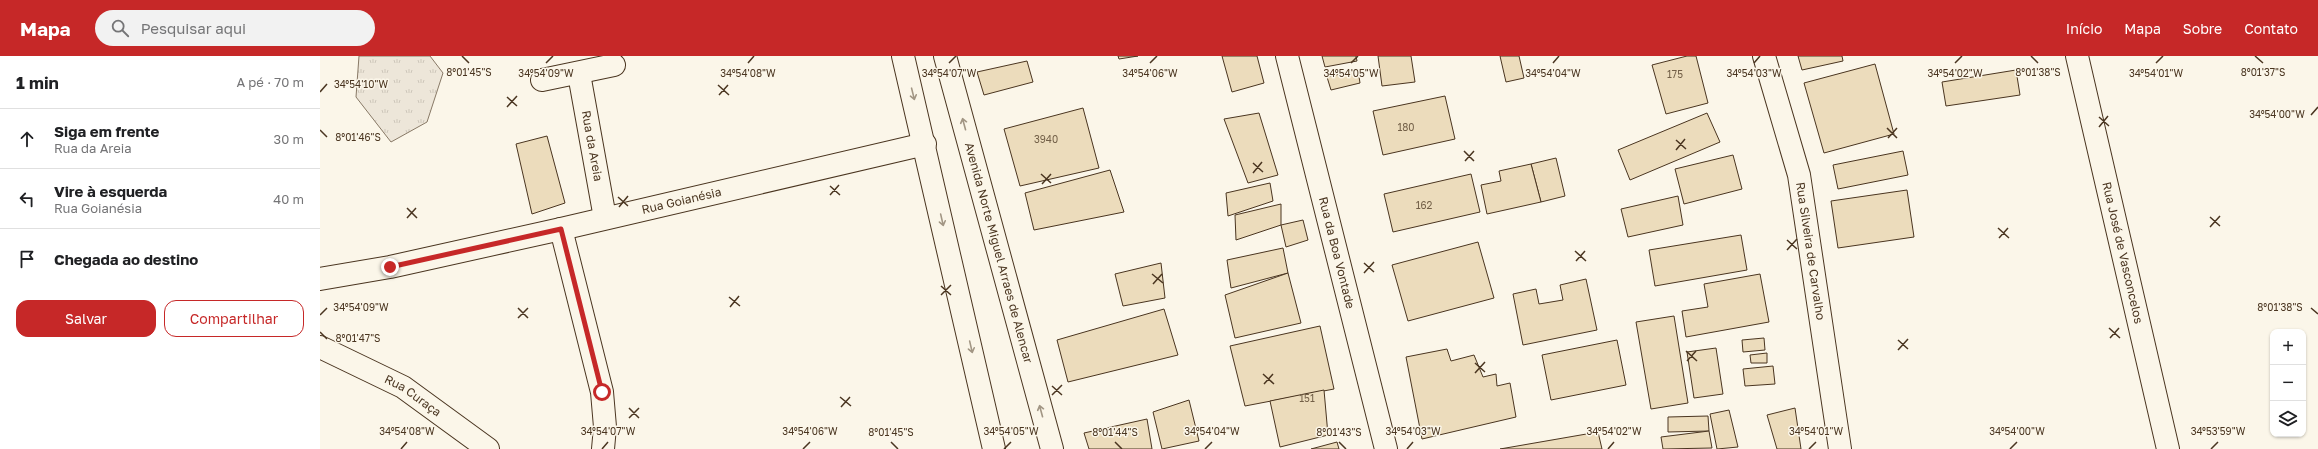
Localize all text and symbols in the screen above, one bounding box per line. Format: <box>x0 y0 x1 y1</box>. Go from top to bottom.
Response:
search box <box>95 10 375 46</box>
text: Mapa <box>20 17 71 40</box>
icon: search <box>109 17 131 39</box>
text: Pesquisar aqui <box>141 19 246 37</box>
text: Início <box>2066 20 2102 37</box>
text: Mapa <box>2124 20 2161 37</box>
text: Sobre <box>2183 20 2222 37</box>
text: Contato <box>2244 20 2298 37</box>
text: 8°01'45"S <box>446 66 492 78</box>
text: 8°01'38"S <box>2015 66 2061 78</box>
text: 8°01'37"S <box>2241 66 2285 78</box>
text: 34°54'09"W <box>518 67 574 79</box>
text: 34°54'08"W <box>720 67 776 79</box>
text: 34°54'07"W <box>922 67 977 79</box>
text: 34°54'06"W <box>1122 67 1178 79</box>
text: 34°54'05"W <box>1323 67 1379 79</box>
text: 34°54'04"W <box>1525 67 1581 79</box>
text: 34°54'03"W <box>1726 67 1782 79</box>
text: 34°54'02"W <box>1927 67 1983 79</box>
text: 34°54'01"W <box>2129 67 2183 79</box>
house number: 175 <box>1667 68 1683 80</box>
text: 1 min <box>16 72 59 93</box>
text: A pé · 70 m <box>236 74 304 90</box>
text: 34°54'10"W <box>334 78 388 90</box>
one-way arrow <box>909 87 917 100</box>
text: 34°54'00"W <box>2249 108 2305 120</box>
street label: Rua da Areia <box>579 109 606 182</box>
one-way arrow <box>960 117 967 130</box>
house number: 180 <box>1397 121 1415 133</box>
text: Siga em frente <box>54 122 159 140</box>
icon: ahead <box>16 128 38 150</box>
text: 30 m <box>274 131 304 147</box>
text: 8°01'46"S <box>335 131 381 143</box>
house number: 3940 <box>1034 133 1058 145</box>
text: Rua da Areia <box>54 140 132 156</box>
street label: Avenida Norte Miguel Arraes de Alencar <box>962 141 1036 365</box>
street label: Rua José de Vasconcelos <box>2099 180 2147 325</box>
street label: Rua Silveira de Carvalho <box>1793 181 1829 321</box>
text: Vire à esquerda <box>54 182 167 200</box>
street label: Rua Goianésia <box>640 184 723 217</box>
icon: left <box>16 188 38 210</box>
text: 40 m <box>273 191 304 207</box>
street label: Rua da Boa Vontade <box>1316 195 1358 310</box>
house number: 162 <box>1416 199 1433 211</box>
text: Rua Goianésia <box>54 200 142 216</box>
one-way arrow <box>939 214 947 227</box>
icon: arrive <box>16 248 38 270</box>
text: Chegada ao destino <box>54 250 198 268</box>
route end <box>381 258 399 276</box>
button: Salvar <box>16 300 156 337</box>
button: Compartilhar <box>164 300 304 337</box>
text: 34°54'09"W <box>333 301 389 313</box>
text: 8°01'38"S <box>2257 301 2303 313</box>
map controls <box>2270 329 2306 437</box>
button: + <box>2270 329 2306 365</box>
text: 8°01'47"S <box>336 332 380 344</box>
one-way arrow <box>968 340 976 353</box>
button: − <box>2270 365 2306 401</box>
street label: Rua Curaça <box>382 371 444 419</box>
route start <box>593 383 611 401</box>
house number: 151 <box>1299 392 1315 404</box>
button: layers <box>2270 401 2306 437</box>
one-way arrow <box>1037 405 1045 418</box>
text: 34°54'08"W <box>379 425 435 437</box>
text: 34°54'07"W <box>581 425 636 437</box>
text: 34°54'06"W <box>782 425 838 437</box>
text: 34°54'05"W <box>983 425 1039 437</box>
text: 34°54'04"W <box>1184 425 1240 437</box>
text: 34°54'03"W <box>1385 425 1441 437</box>
text: 34°54'02"W <box>1586 425 1642 437</box>
text: 34°54'01"W <box>1789 425 1843 437</box>
text: 34°54'00"W <box>1989 425 2045 437</box>
text: 34°53'59"W <box>2191 425 2246 437</box>
text: 8°01'45"S <box>868 426 914 438</box>
text: 8°01'44"S <box>1092 426 1138 438</box>
text: 8°01'43"S <box>1316 426 1362 438</box>

